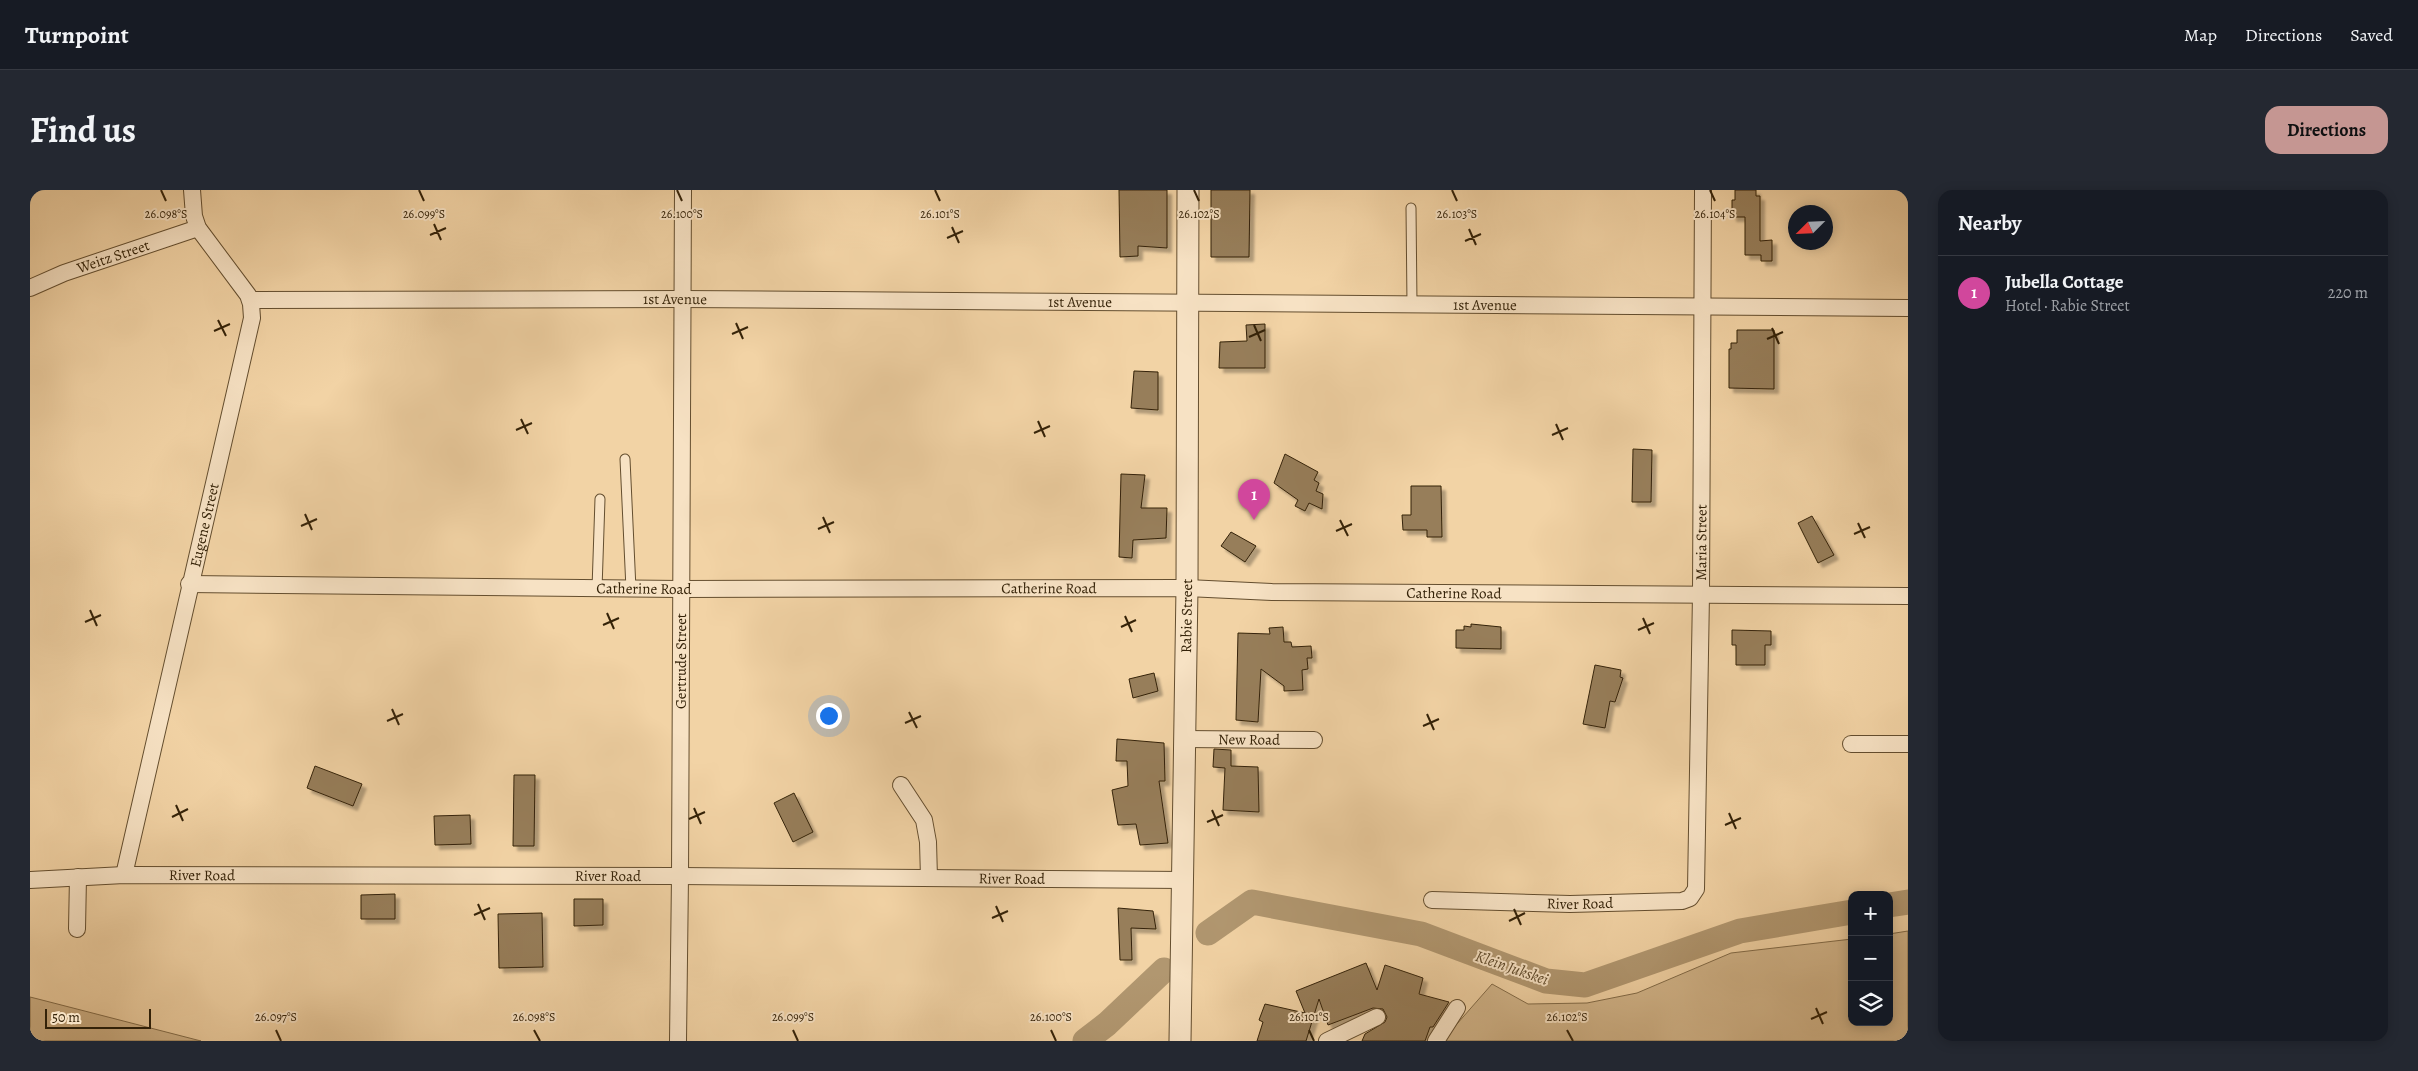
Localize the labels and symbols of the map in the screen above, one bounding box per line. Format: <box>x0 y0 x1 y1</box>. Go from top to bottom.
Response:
north arrow <box>1788 205 1833 250</box>
text: 26.098°S <box>145 206 187 222</box>
text: 26.099°S <box>403 206 445 222</box>
text: 26.100°S <box>661 206 703 222</box>
text: 26.101°S <box>920 206 960 222</box>
text: 26.102°S <box>1178 206 1220 222</box>
text: 26.103°S <box>1437 206 1477 222</box>
text: 26.104°S <box>1695 206 1735 222</box>
street label: Weitz Street <box>73 235 152 278</box>
street label: 1st Avenue <box>643 289 707 309</box>
street label: 1st Avenue <box>1048 292 1112 312</box>
street label: 1st Avenue <box>1453 295 1517 315</box>
pin: 1 <box>1238 479 1270 520</box>
street label: Eugene Street <box>185 481 224 569</box>
street label: Maria Street <box>1691 504 1711 581</box>
street label: Catherine Road <box>596 578 693 599</box>
street label: Catherine Road <box>1001 578 1098 598</box>
street label: Rabie Street <box>1176 579 1197 653</box>
street label: Catherine Road <box>1406 583 1503 603</box>
street label: Gertrude Street <box>671 613 691 709</box>
your location <box>816 703 842 729</box>
street label: New Road <box>1218 729 1281 750</box>
street label: River Road <box>169 865 236 885</box>
street label: River Road <box>575 866 642 886</box>
street label: River Road <box>979 868 1046 889</box>
street label: River Road <box>1546 893 1614 914</box>
water label: Klein Jukskei <box>1472 945 1551 991</box>
scale bar <box>45 1006 151 1029</box>
text: 26.097°S <box>255 1009 297 1025</box>
text: 26.098°S <box>513 1009 555 1025</box>
text: 26.099°S <box>772 1009 814 1025</box>
text: 26.100°S <box>1030 1009 1072 1025</box>
text: 26.101°S <box>1289 1009 1329 1025</box>
text: 26.102°S <box>1546 1009 1588 1025</box>

